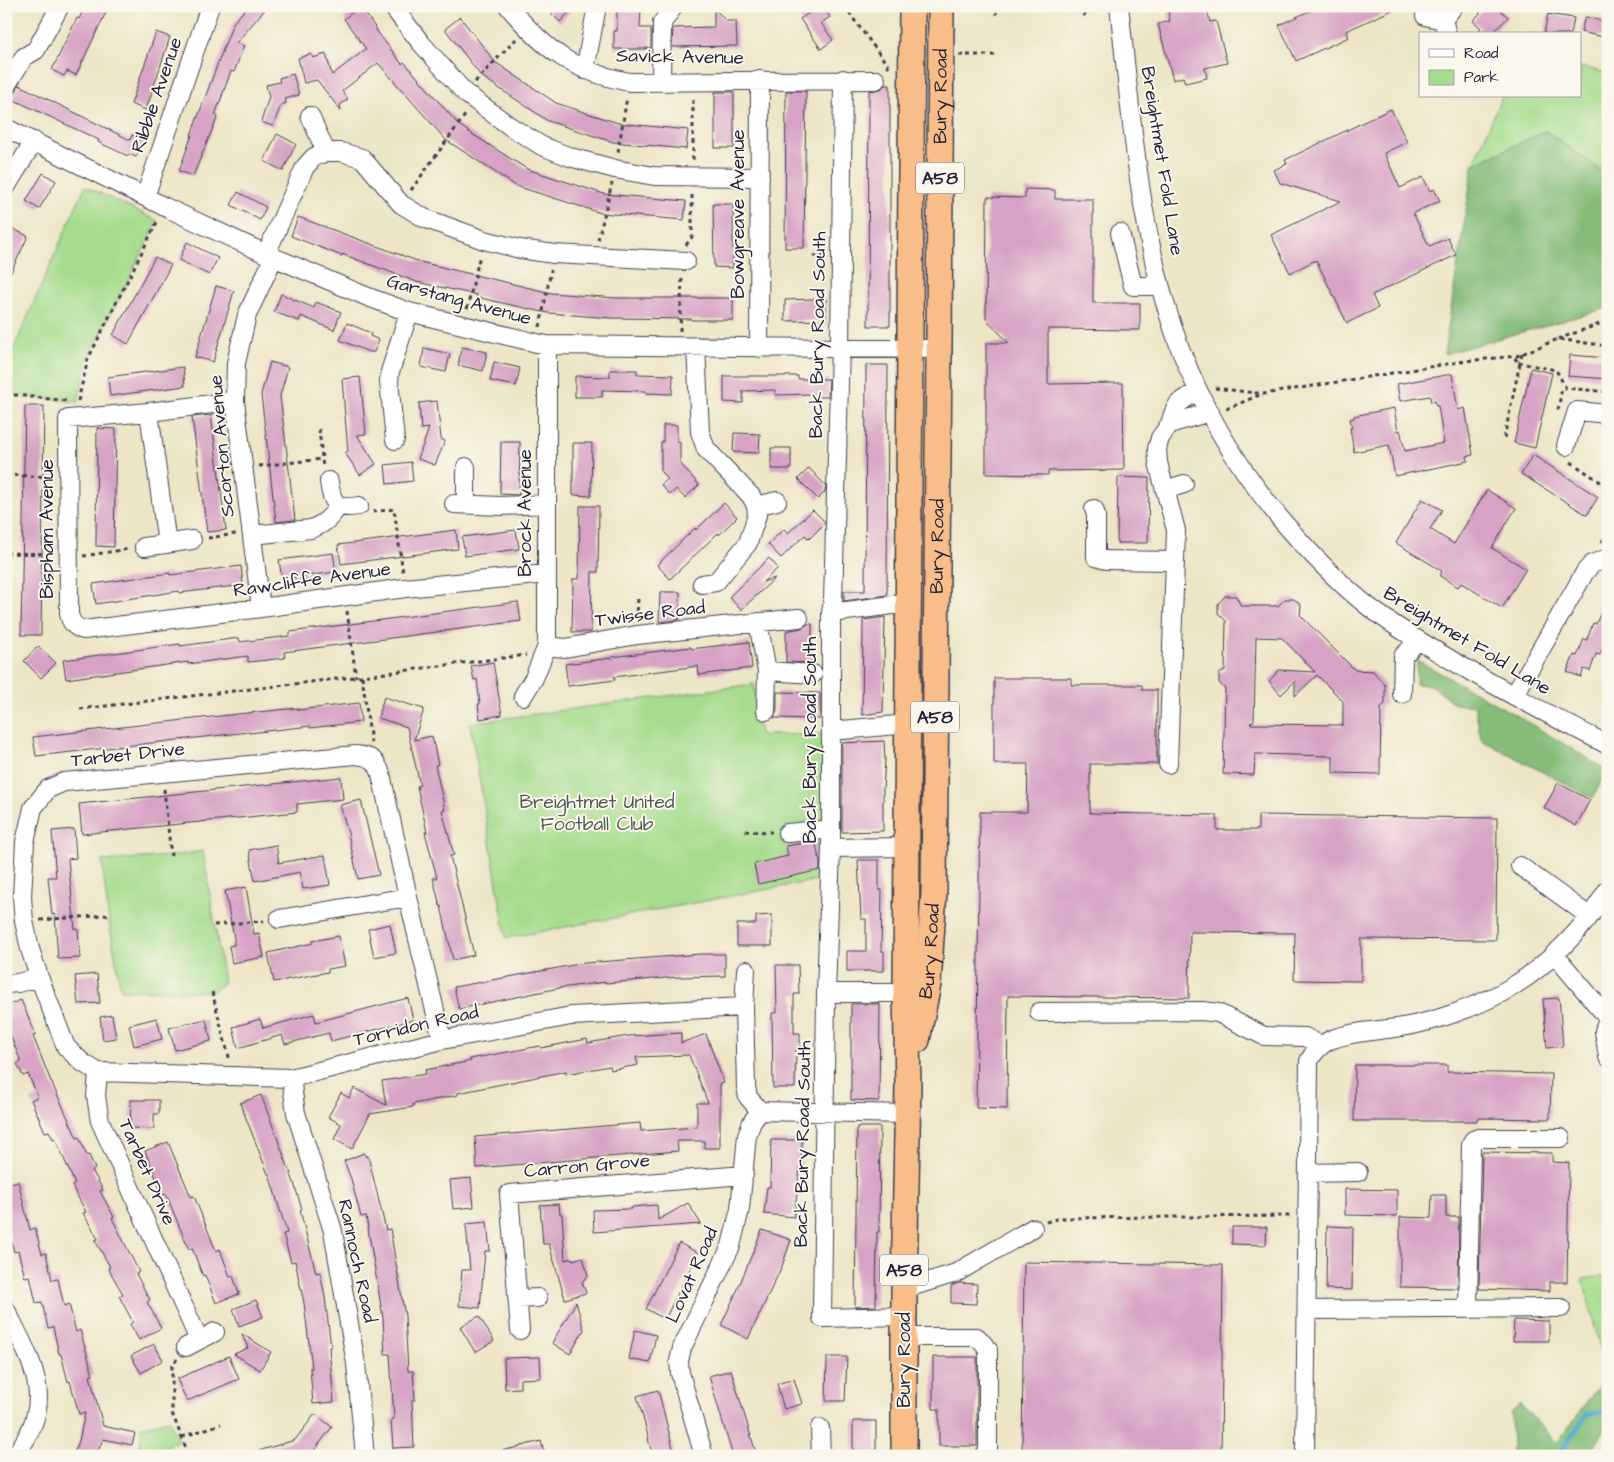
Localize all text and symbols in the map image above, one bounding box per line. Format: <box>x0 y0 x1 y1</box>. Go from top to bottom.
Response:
legend <box>1419 32 1582 98</box>
street label: Ribble Avenue <box>125 34 189 156</box>
street label: Savick Avenue <box>616 42 744 72</box>
text: Road <box>1464 43 1499 64</box>
street label: Bury Road <box>927 48 955 144</box>
street label: Breightmet Fold Lane <box>1133 64 1190 258</box>
text: Park <box>1464 67 1499 88</box>
street label: Bowgreave Avenue <box>725 129 753 299</box>
road number: A58 <box>916 162 964 194</box>
street label: Back Bury Road South <box>803 231 834 439</box>
street label: Garstang Avenue <box>383 268 534 333</box>
street label: Scorton Avenue <box>202 374 242 518</box>
street label: Brock Avenue <box>512 449 539 577</box>
street label: Bispham Avenue <box>34 459 61 599</box>
street label: Bury Road <box>923 498 952 594</box>
street label: Rawcliffe Avenue <box>232 556 392 604</box>
street label: Breightmet Fold Lane <box>1378 580 1556 703</box>
street label: Twisse Road <box>593 594 707 634</box>
street label: Back Bury Road South <box>797 636 825 844</box>
road number: A58 <box>911 702 959 732</box>
street label: Tarbet Drive <box>70 736 186 774</box>
park label: Breightmet United Football Club <box>519 789 675 838</box>
street label: Bury Road <box>912 902 947 1001</box>
street label: Torridon Road <box>351 998 481 1053</box>
street label: Back Bury Road South <box>788 1040 819 1248</box>
street label: Tarbet Drive <box>111 1114 183 1230</box>
street label: Carron Grove <box>523 1147 651 1185</box>
street label: Rannoch Road <box>331 1197 383 1325</box>
street label: Lovat Road <box>659 1223 725 1327</box>
road number: A58 <box>880 1254 928 1286</box>
street label: Bury Road <box>891 1312 919 1408</box>

